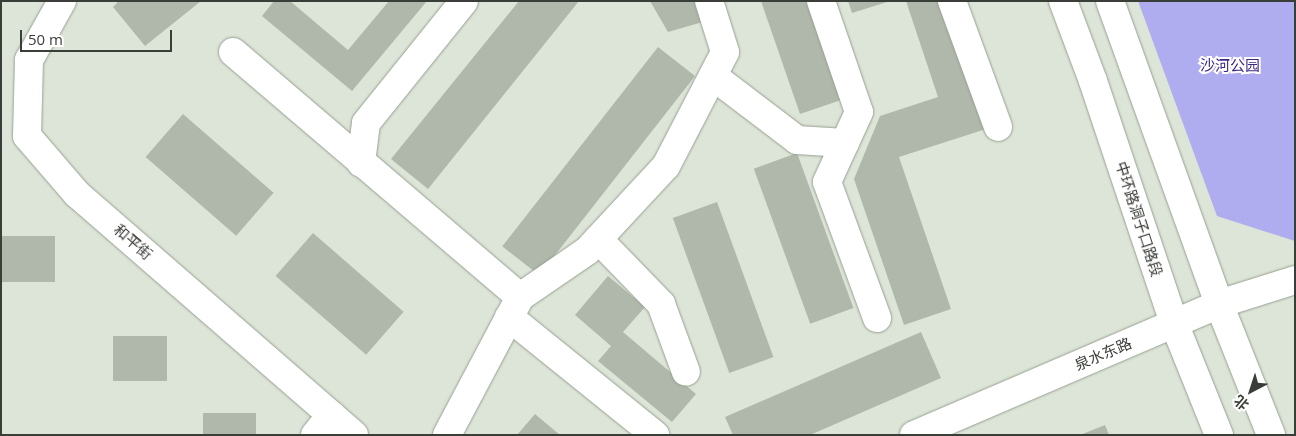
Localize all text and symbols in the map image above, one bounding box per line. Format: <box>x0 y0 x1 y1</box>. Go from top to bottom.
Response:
scale bar <box>22 20 175 52</box>
text: 50 m <box>28 29 63 49</box>
park label: 沙河公园 <box>1200 57 1260 75</box>
street label: 中环路洞子口路段 <box>1112 159 1166 279</box>
street label: 和平街 <box>110 220 156 264</box>
street label: 泉水东路 <box>1072 334 1134 374</box>
north arrow <box>1226 366 1276 416</box>
text: 北 <box>1230 391 1253 415</box>

